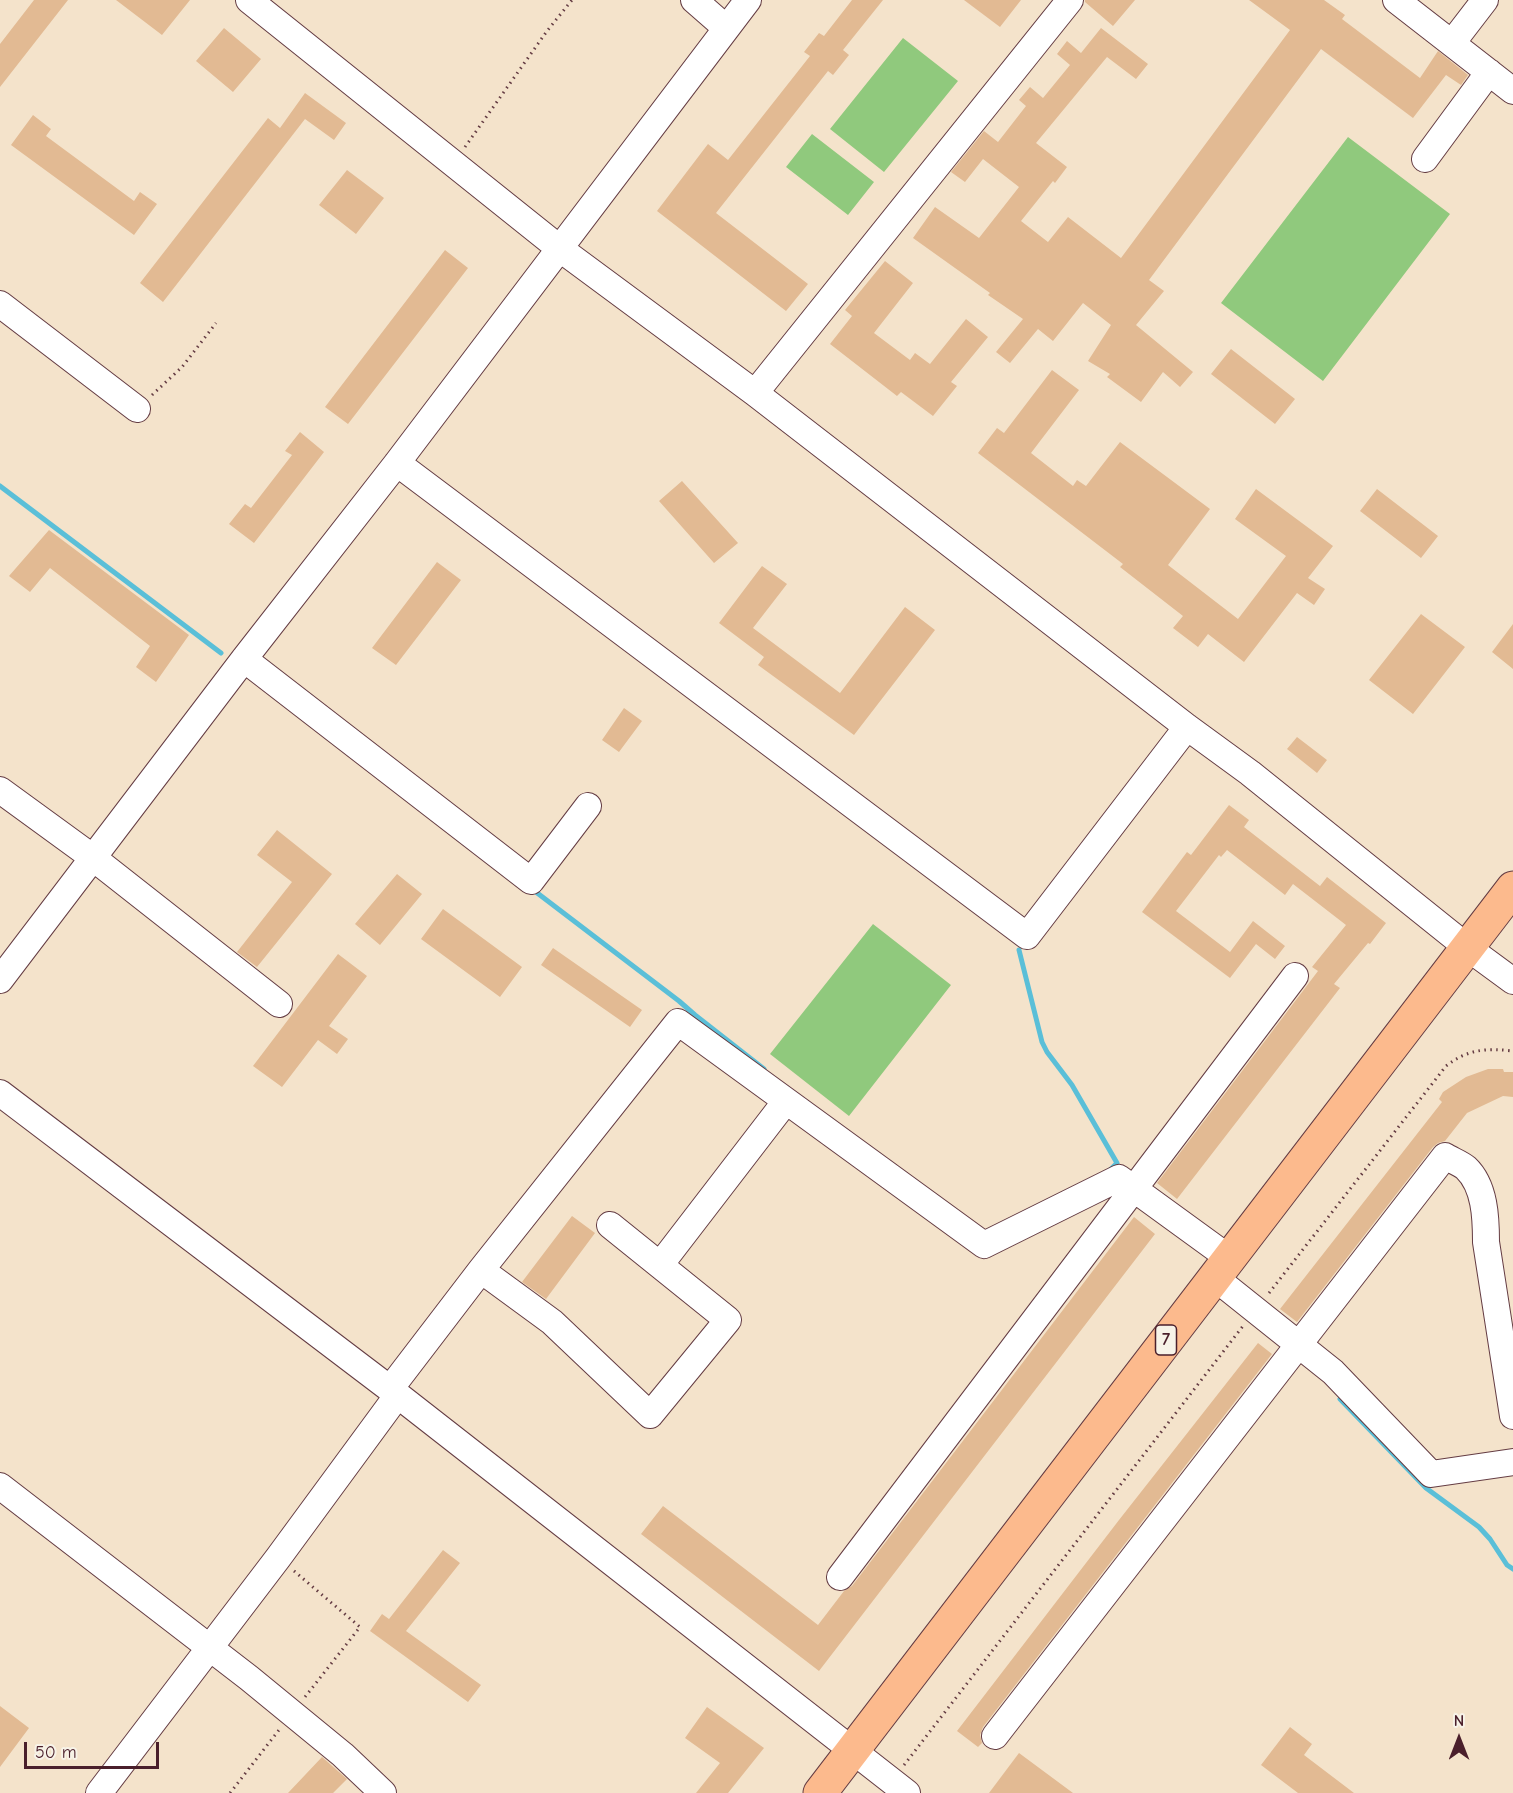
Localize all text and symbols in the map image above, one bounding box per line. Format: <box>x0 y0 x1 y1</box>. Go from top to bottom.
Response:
road number: 7 <box>1156 1325 1176 1355</box>
north arrow <box>1429 1709 1489 1769</box>
text: N <box>1454 1712 1464 1730</box>
scale bar <box>27 1730 162 1768</box>
text: 50 m <box>35 1742 77 1763</box>

